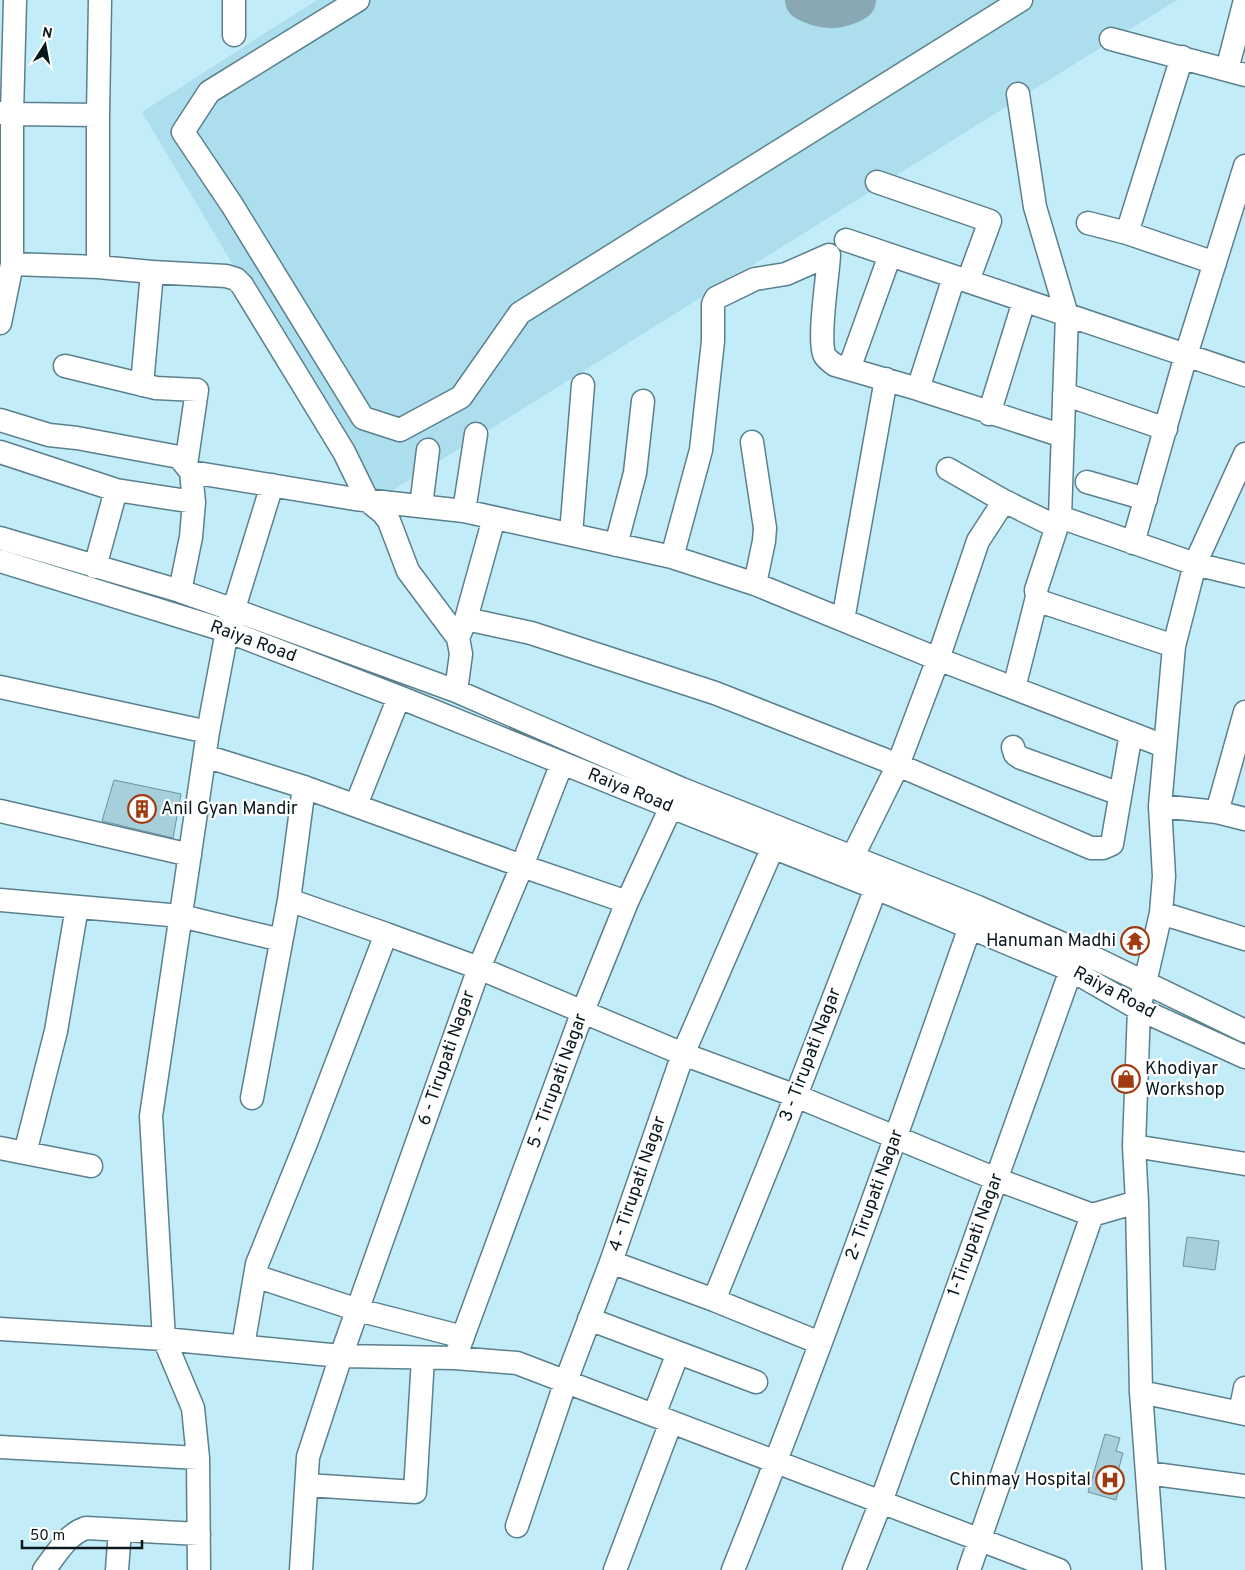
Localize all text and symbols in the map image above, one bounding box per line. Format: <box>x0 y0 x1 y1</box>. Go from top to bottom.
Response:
north arrow <box>20 20 70 70</box>
text: N <box>41 24 54 43</box>
street label: Raiya Road <box>207 616 299 668</box>
street label: Raiya Road <box>584 763 676 819</box>
building icon: Anil Gyan Mandir <box>127 794 157 824</box>
place label: Anil Gyan Mandir <box>161 798 298 821</box>
temple icon: Hanuman Madhi <box>1120 926 1150 956</box>
place label: Hanuman Madhi <box>986 930 1116 953</box>
street label: Raiya Road <box>1069 962 1159 1024</box>
street label: 3 - Tirupati Nagar <box>775 985 847 1125</box>
street label: 6 - Tirupati Nagar <box>413 987 481 1129</box>
street label: 5 - Tirupati Nagar <box>523 1010 593 1152</box>
place label: Khodiyar Workshop <box>1145 1058 1225 1102</box>
shop icon: Khodiyar Workshop <box>1111 1064 1141 1094</box>
street label: 4 - Tirupati Nagar <box>604 1113 672 1255</box>
street label: 2- Tirupati Nagar <box>841 1126 909 1264</box>
street label: 1-Tirupati Nagar <box>943 1170 1009 1300</box>
hospital icon: Chinmay Hospital <box>1095 1465 1125 1495</box>
place label: Chinmay Hospital <box>949 1469 1091 1492</box>
scale bar <box>22 1518 142 1550</box>
text: 50 m <box>30 1527 65 1546</box>

